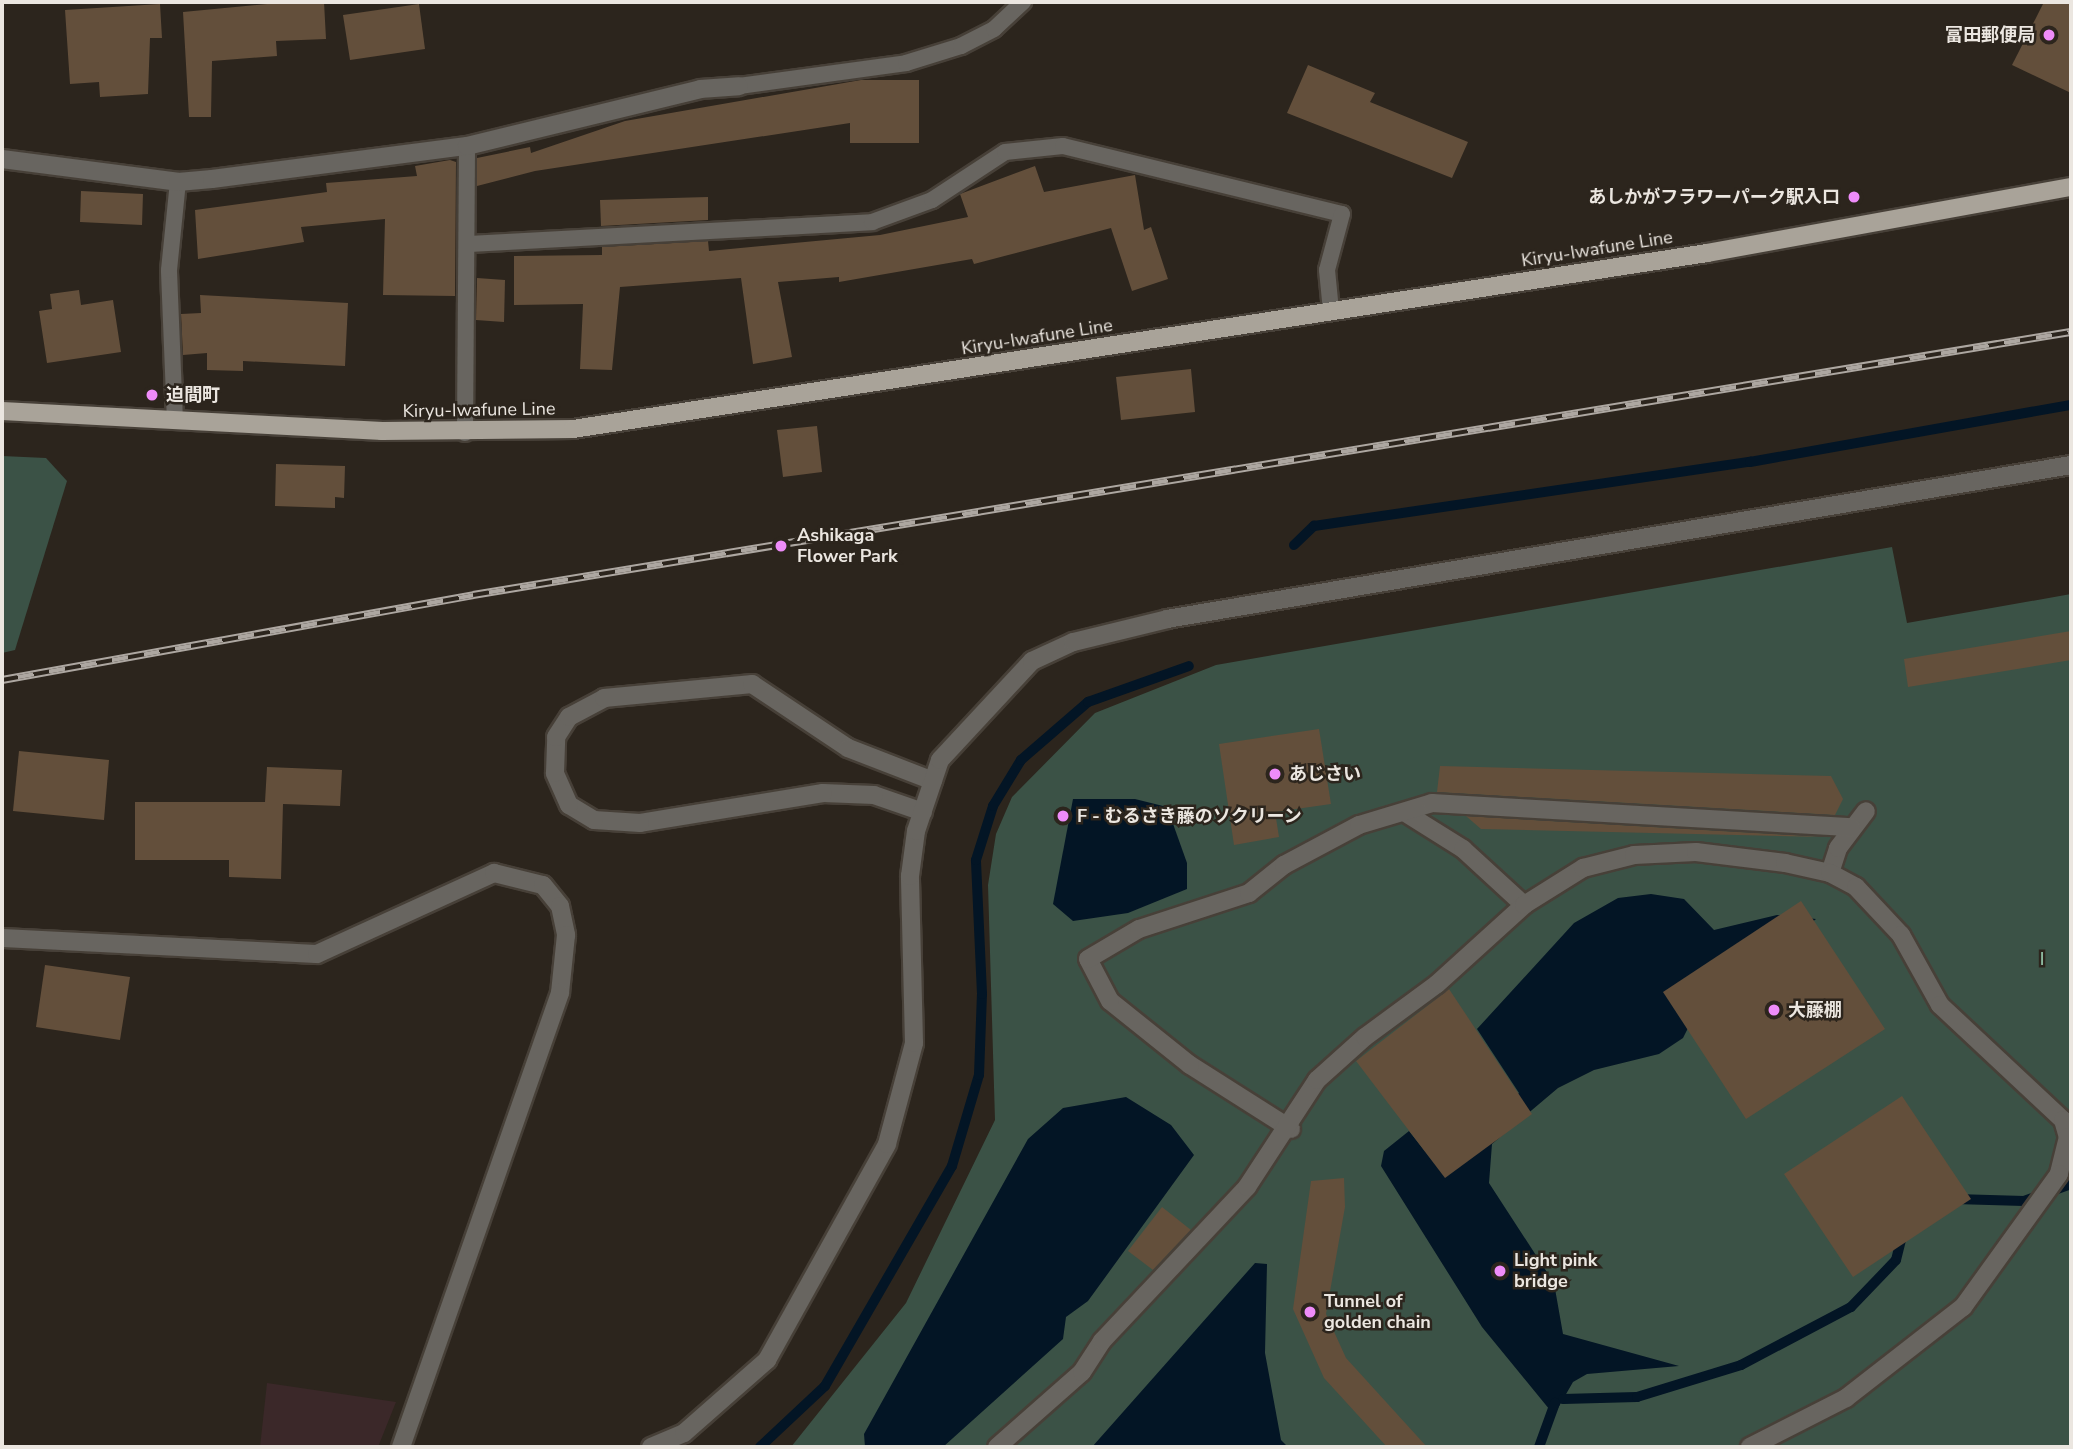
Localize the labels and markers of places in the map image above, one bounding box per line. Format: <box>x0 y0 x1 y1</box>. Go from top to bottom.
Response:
place label: 富田郵便局 <box>1945 24 2035 46</box>
marker: 富田郵便局 <box>2041 27 2057 43</box>
place label: あしかがフラワーパーク駅入口 <box>1588 186 1840 208</box>
marker: あしかがフラワーパーク駅入口 <box>1846 189 1862 205</box>
place label: 迫間町 <box>166 384 220 406</box>
marker: 迫間町 <box>144 387 160 403</box>
place label: Ashikaga Flower Park <box>797 525 898 568</box>
marker: Ashikaga Flower Park <box>771 536 791 556</box>
place label: あじさい <box>1289 763 1361 785</box>
marker: あじさい <box>1267 766 1283 782</box>
place label: F - むるさき藤のソクリーン <box>1077 805 1303 827</box>
marker: F - むるさき藤のソクリーン <box>1055 808 1071 824</box>
place label: 大藤棚 <box>1788 999 1842 1021</box>
marker: 大藤棚 <box>1766 1002 1782 1018</box>
place label: Light pink bridge <box>1514 1250 1597 1292</box>
marker: Light pink bridge <box>1492 1263 1508 1279</box>
place label: Tunnel of golden chain <box>1324 1291 1431 1334</box>
marker: Tunnel of golden chain <box>1302 1304 1318 1320</box>

